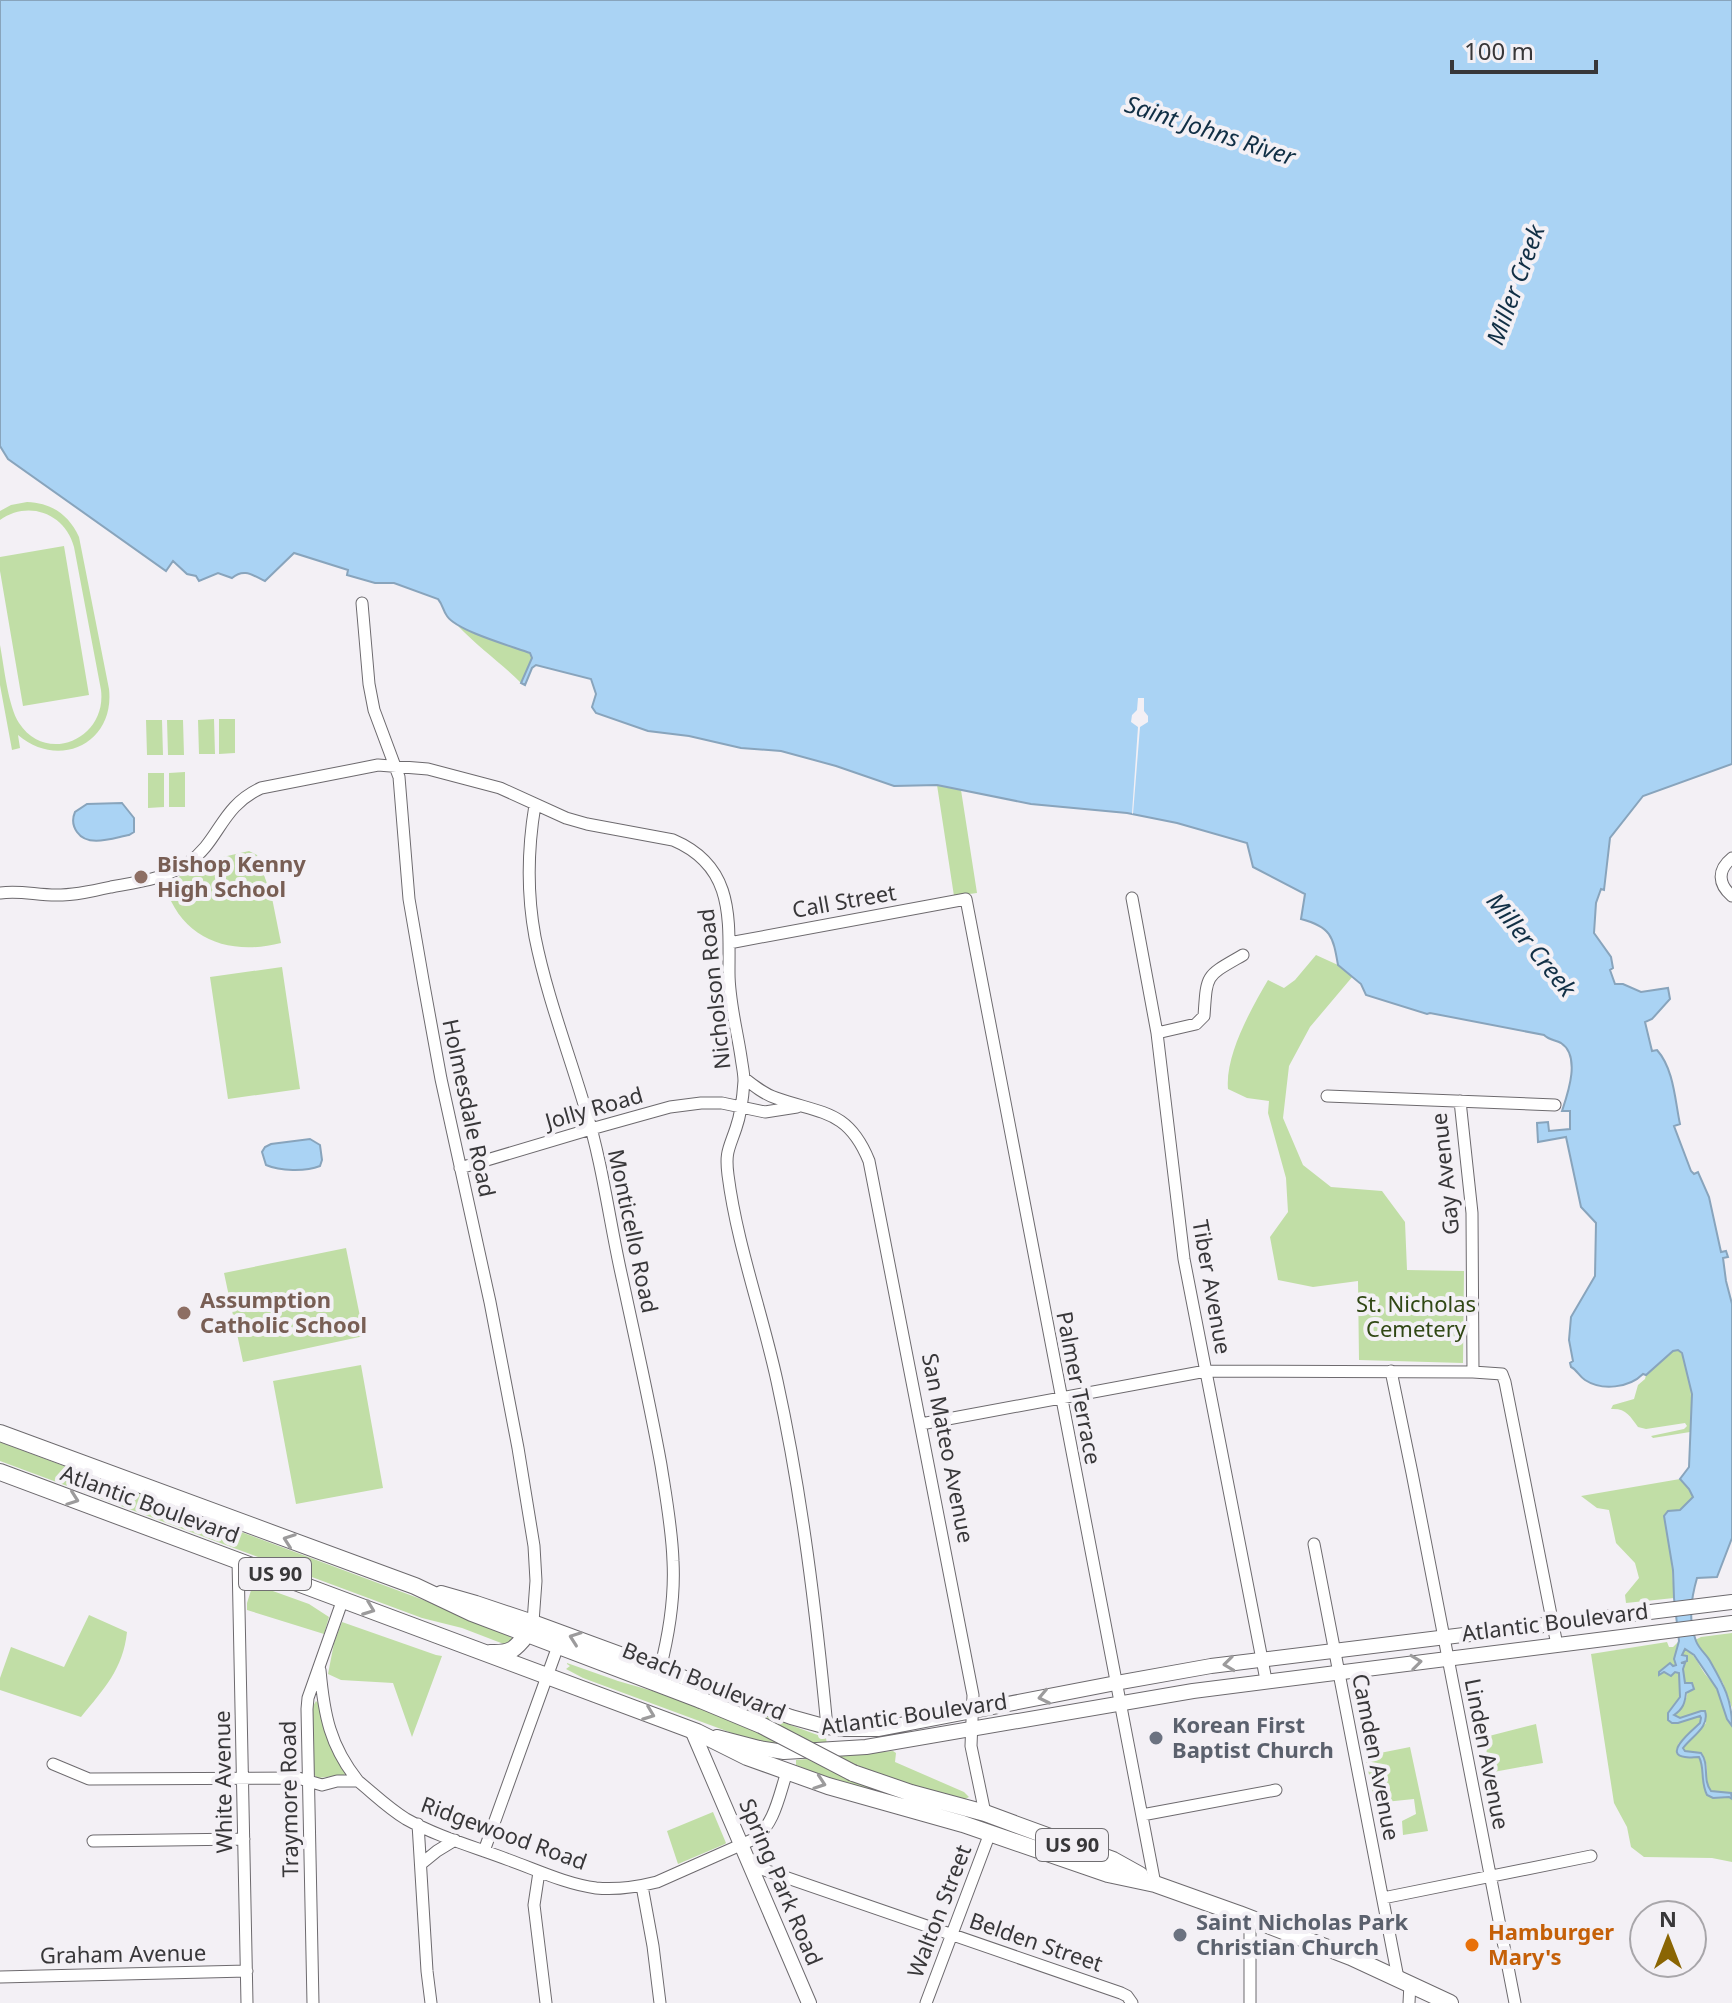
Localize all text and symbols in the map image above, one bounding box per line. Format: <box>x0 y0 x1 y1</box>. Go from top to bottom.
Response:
scale bar <box>1452 24 1596 74</box>
text: 100 m <box>1464 34 1534 67</box>
water label: Saint Johns River <box>1121 87 1301 173</box>
water label: Miller Creek <box>1478 219 1552 349</box>
place label: Bishop Kenny High School <box>157 848 306 903</box>
marker: Bishop Kenny High School <box>132 868 150 886</box>
street label: Call Street <box>790 876 898 924</box>
water label: Miller Creek <box>1480 885 1585 1004</box>
street label: Nicholson Road <box>690 907 736 1071</box>
street label: Holmesdale Road <box>436 1016 504 1200</box>
street label: Jolly Road <box>539 1079 646 1136</box>
street label: Gay Avenue <box>1423 1112 1465 1237</box>
street label: Monticello Road <box>602 1146 666 1315</box>
street label: Tiber Avenue <box>1186 1217 1240 1356</box>
place label: Assumption Catholic School <box>200 1284 367 1339</box>
park label: St. Nicholas Cemetery <box>1356 1288 1476 1343</box>
marker: Assumption Catholic School <box>175 1304 193 1322</box>
street label: Palmer Terrace <box>1050 1309 1110 1467</box>
street label: San Mateo Avenue <box>916 1350 982 1545</box>
street label: Atlantic Boulevard <box>57 1457 244 1549</box>
one-way arrow <box>65 1489 79 1506</box>
one-way arrow <box>283 1533 297 1549</box>
road number: US 90 <box>239 1558 311 1590</box>
street label: Atlantic Boulevard <box>1460 1595 1650 1647</box>
one-way arrow <box>361 1599 375 1616</box>
one-way arrow <box>569 1631 583 1647</box>
street label: Beach Boulevard <box>618 1634 790 1726</box>
one-way arrow <box>1410 1653 1423 1670</box>
one-way arrow <box>1223 1655 1236 1672</box>
street label: Camden Avenue <box>1346 1671 1408 1843</box>
street label: Linden Avenue <box>1459 1676 1517 1832</box>
street label: Atlantic Boulevard <box>819 1685 1009 1741</box>
one-way arrow <box>1037 1688 1051 1705</box>
one-way arrow <box>641 1704 655 1721</box>
place label: Korean First Baptist Church <box>1172 1709 1334 1764</box>
street label: White Avenue <box>206 1710 238 1854</box>
street label: Traymore Road <box>272 1720 304 1878</box>
marker: Korean First Baptist Church <box>1147 1729 1165 1747</box>
one-way arrow <box>813 1774 827 1790</box>
street label: Ridgewood Road <box>417 1788 591 1876</box>
street label: Spring Park Road <box>733 1794 831 1970</box>
road number: US 90 <box>1036 1829 1108 1861</box>
street label: Walton Street <box>899 1840 977 1981</box>
north arrow <box>1628 1899 1708 1979</box>
text: N <box>1659 1903 1677 1933</box>
street label: Belden Street <box>966 1904 1107 1978</box>
place label: Saint Nicholas Park Christian Church <box>1196 1906 1408 1961</box>
place label: Hamburger Mary's <box>1488 1916 1614 1971</box>
marker: Saint Nicholas Park Christian Church <box>1171 1926 1189 1944</box>
marker: Hamburger Mary's <box>1463 1936 1481 1954</box>
street label: Graham Avenue <box>39 1937 206 1969</box>

